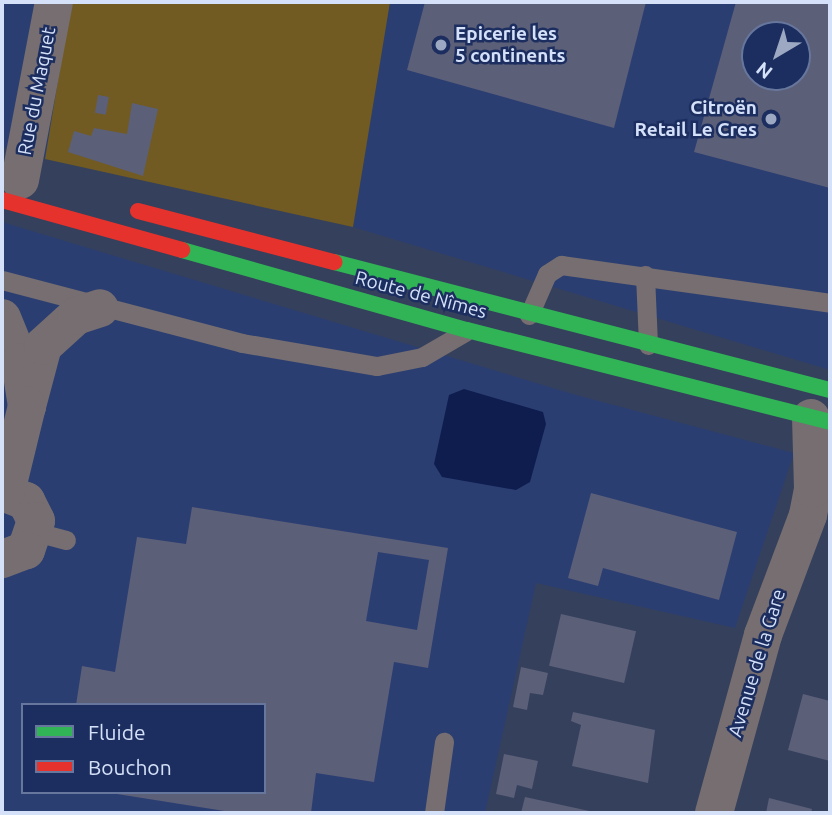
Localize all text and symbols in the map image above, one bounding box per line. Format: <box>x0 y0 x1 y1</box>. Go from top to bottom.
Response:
north arrow <box>741 21 811 91</box>
place label: Epicerie les 5 continents <box>455 23 566 67</box>
street label: Rue du Maquet <box>13 25 61 157</box>
marker: Epicerie les 5 continents <box>433 37 449 53</box>
text: N <box>752 58 776 84</box>
place label: Citroën Retail Le Cres <box>635 97 757 141</box>
marker: Citroën Retail Le Cres <box>763 111 779 127</box>
street label: Route de Nîmes <box>353 266 489 324</box>
street label: Avenue de la Gare <box>724 586 790 740</box>
legend <box>21 703 266 794</box>
text: Fluide <box>88 720 146 744</box>
text: Bouchon <box>88 755 172 779</box>

